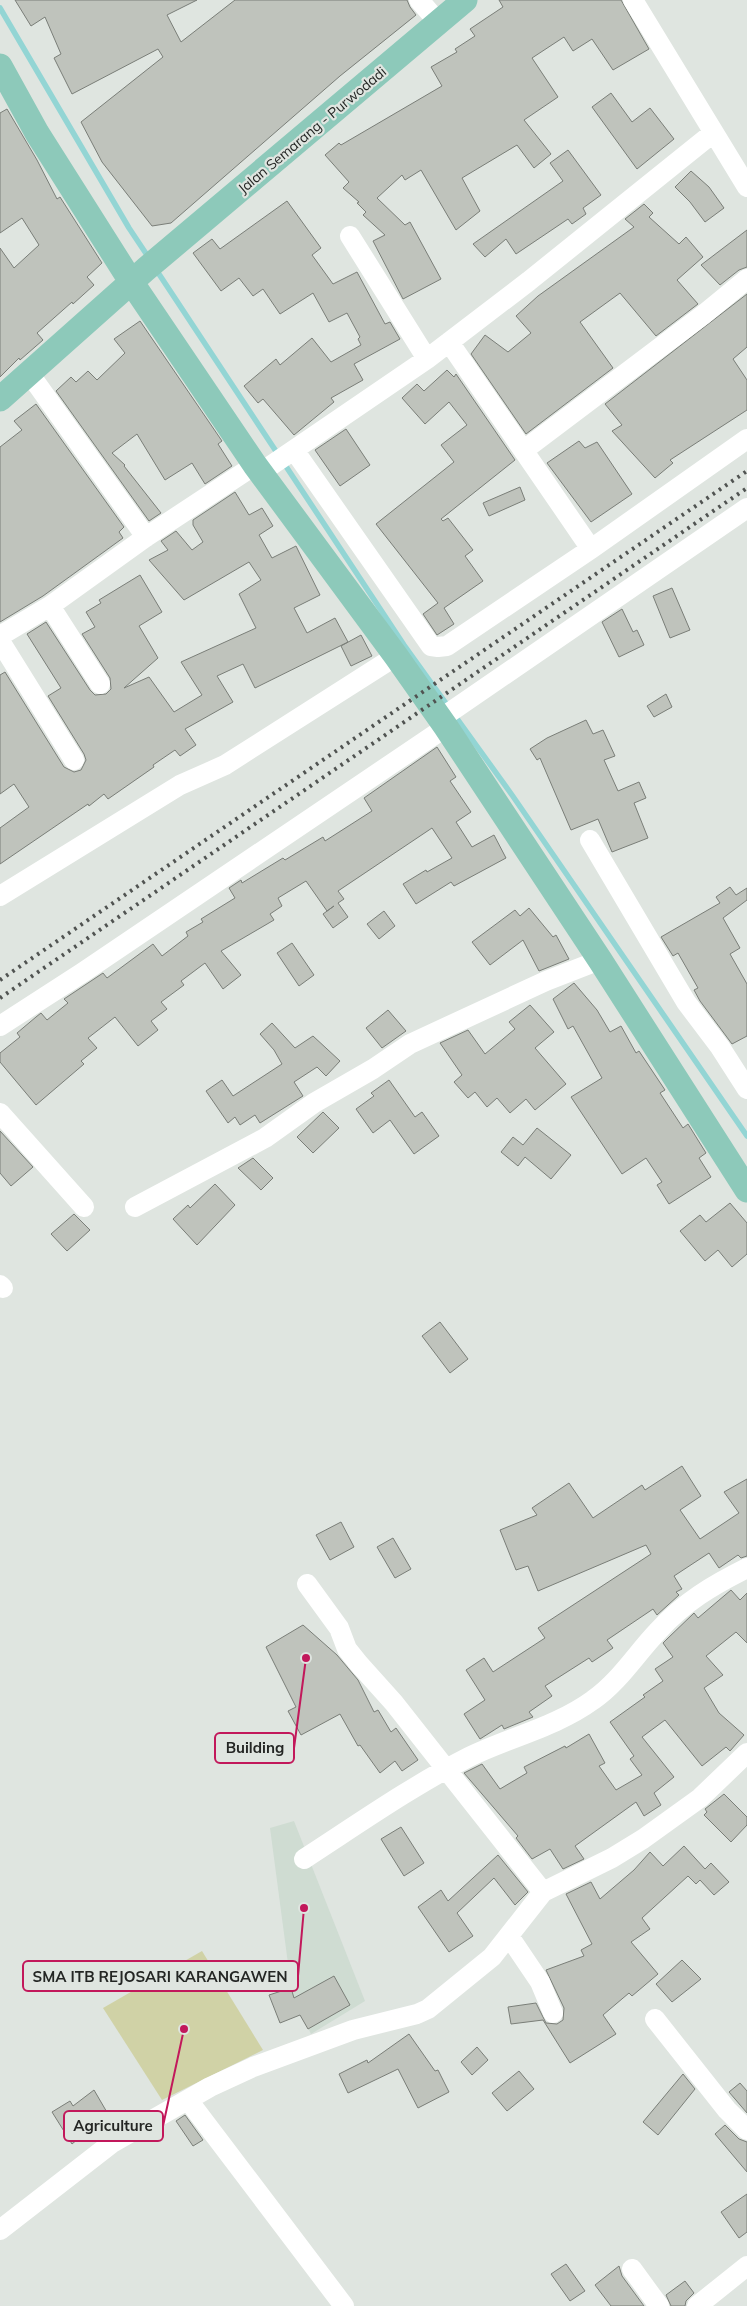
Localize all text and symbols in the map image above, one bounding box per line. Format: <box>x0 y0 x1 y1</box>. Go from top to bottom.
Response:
street label: Jalan Semarang - Purwodadi <box>234 63 390 197</box>
callout: Building <box>215 1733 294 1763</box>
text: Building <box>226 1738 284 1757</box>
callout: SMA ITB REJOSARI KARANGAWEN <box>23 1961 298 1991</box>
text: SMA ITB REJOSARI KARANGAWEN <box>33 1967 288 1986</box>
callout: Agriculture <box>64 2111 163 2141</box>
text: Agriculture <box>73 2116 153 2135</box>

